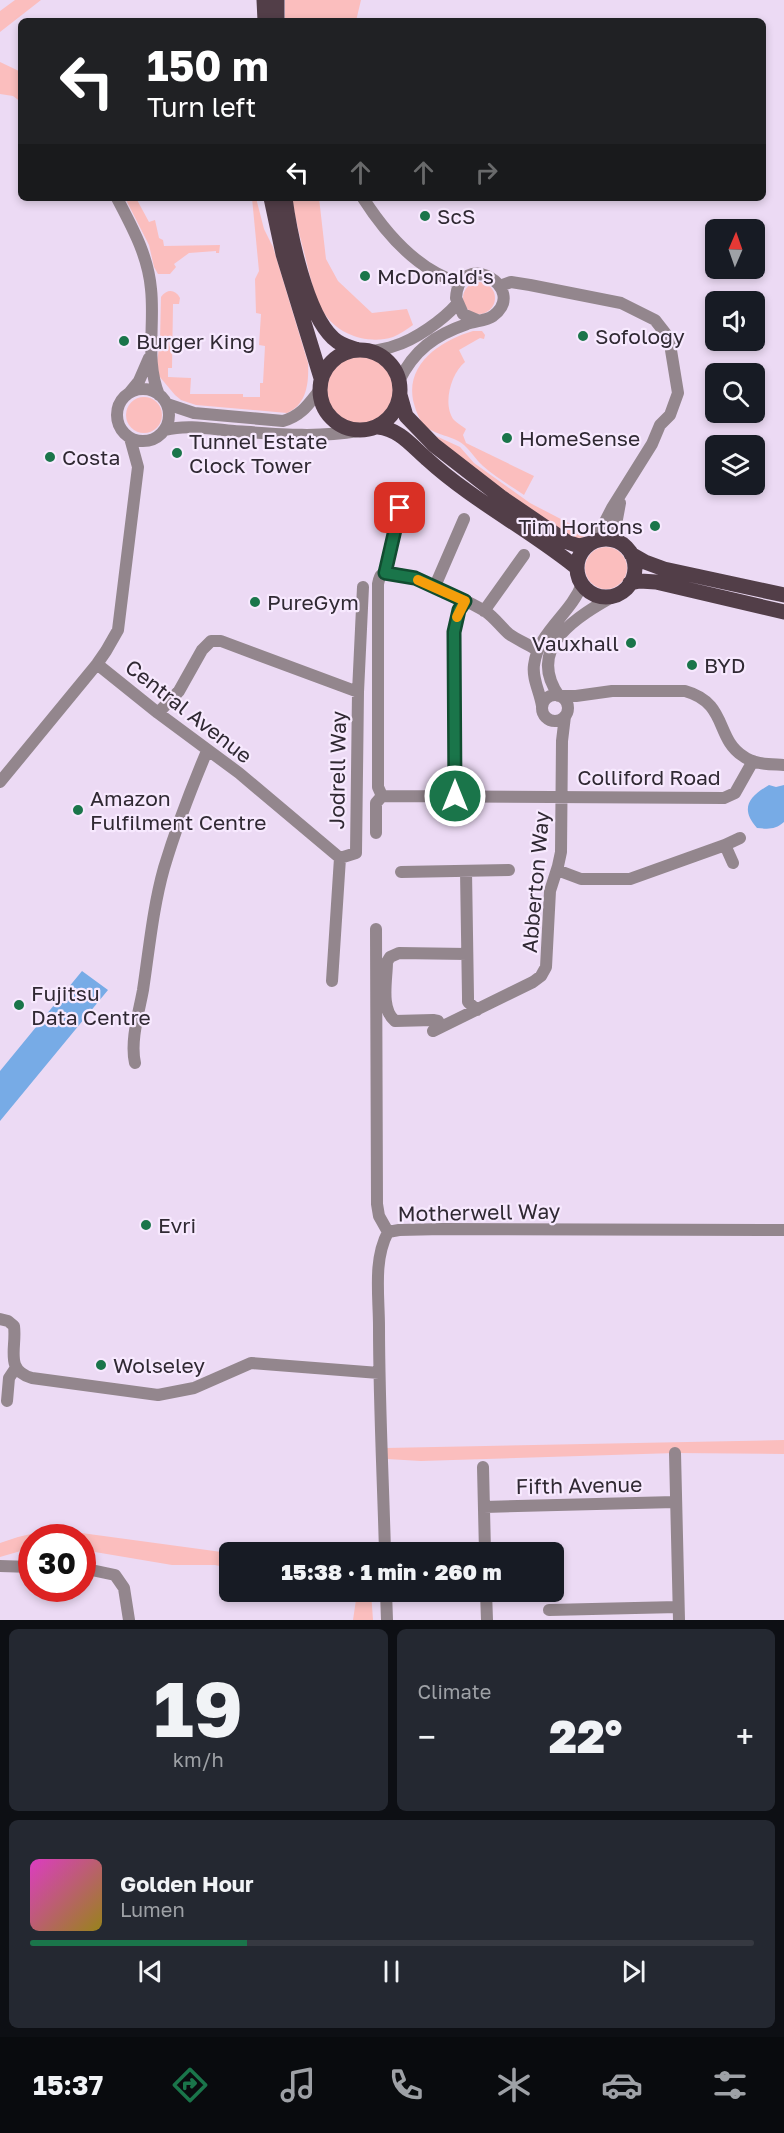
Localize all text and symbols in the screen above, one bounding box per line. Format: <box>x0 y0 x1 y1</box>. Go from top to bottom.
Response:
text: 150 m <box>147 40 269 90</box>
icon: left <box>48 42 126 120</box>
text: Turn left <box>147 91 256 123</box>
icon: left <box>281 156 314 189</box>
icon: ahead <box>344 156 377 189</box>
icon: ahead <box>407 156 440 189</box>
icon: right <box>470 156 503 189</box>
place label: ScS <box>437 203 475 229</box>
marker: ScS <box>418 209 432 223</box>
north arrow <box>705 219 765 279</box>
map controls <box>705 219 765 495</box>
place label: McDonald's <box>377 263 494 289</box>
marker: McDonald's <box>358 269 372 283</box>
button: sound <box>705 291 765 351</box>
place label: Sofology <box>595 323 685 349</box>
place label: Burger King <box>136 328 255 354</box>
marker: Sofology <box>576 329 590 343</box>
marker: Burger King <box>117 334 131 348</box>
button: search <box>705 363 765 423</box>
place label: HomeSense <box>519 425 640 451</box>
place label: Tunnel Estate Clock Tower <box>189 428 327 478</box>
marker: HomeSense <box>500 431 514 445</box>
button: layers <box>705 435 765 495</box>
place label: Costa <box>62 444 120 470</box>
marker: Tunnel Estate Clock Tower <box>170 446 184 460</box>
marker: Costa <box>43 450 57 464</box>
pin <box>374 482 425 533</box>
icon: arrive <box>383 491 416 524</box>
place label: Tim Hortons <box>518 513 643 539</box>
marker: Tim Hortons <box>648 519 662 533</box>
place label: PureGym <box>267 589 359 615</box>
marker: PureGym <box>248 595 262 609</box>
place label: Vauxhall <box>532 630 619 656</box>
marker: Vauxhall <box>624 636 638 650</box>
place label: BYD <box>704 652 745 678</box>
street label: Central Avenue <box>121 653 257 769</box>
marker: BYD <box>685 658 699 672</box>
street label: Jodrell Way <box>323 710 351 829</box>
position arrow <box>423 764 487 828</box>
street label: Colliford Road <box>577 764 721 790</box>
place label: Amazon Fulfilment Centre <box>90 785 266 835</box>
marker: Amazon Fulfilment Centre <box>71 803 85 817</box>
street label: Abberton Way <box>516 810 554 954</box>
place label: Fujitsu Data Centre <box>31 980 151 1030</box>
marker: Fujitsu Data Centre <box>12 998 26 1012</box>
street label: Motherwell Way <box>397 1198 561 1226</box>
place label: Evri <box>158 1212 196 1238</box>
marker: Evri <box>139 1218 153 1232</box>
place label: Wolseley <box>113 1352 205 1378</box>
marker: Wolseley <box>94 1358 108 1372</box>
street label: Fifth Avenue <box>515 1471 643 1499</box>
speed limit sign: 30 <box>18 1524 96 1602</box>
text: 15:38 · 1 min · 260 m <box>281 1558 502 1585</box>
text: 19 <box>153 1661 243 1754</box>
text: Climate <box>418 1679 491 1703</box>
text: 22° <box>549 1709 622 1763</box>
text: − <box>418 1717 436 1756</box>
text: + <box>736 1717 754 1756</box>
text: km/h <box>173 1747 224 1771</box>
text: Golden Hour <box>120 1870 254 1897</box>
text: Lumen <box>120 1897 185 1921</box>
icon: previous <box>134 1955 167 1988</box>
icon: pause <box>375 1955 408 1988</box>
icon: next <box>617 1955 650 1988</box>
icon: directions <box>169 2064 211 2106</box>
icon: music <box>277 2064 319 2106</box>
icon: phone <box>385 2064 427 2106</box>
icon: climate <box>493 2064 535 2106</box>
icon: car <box>601 2064 643 2106</box>
icon: filters <box>709 2064 751 2106</box>
text: 15:37 <box>33 2069 103 2101</box>

